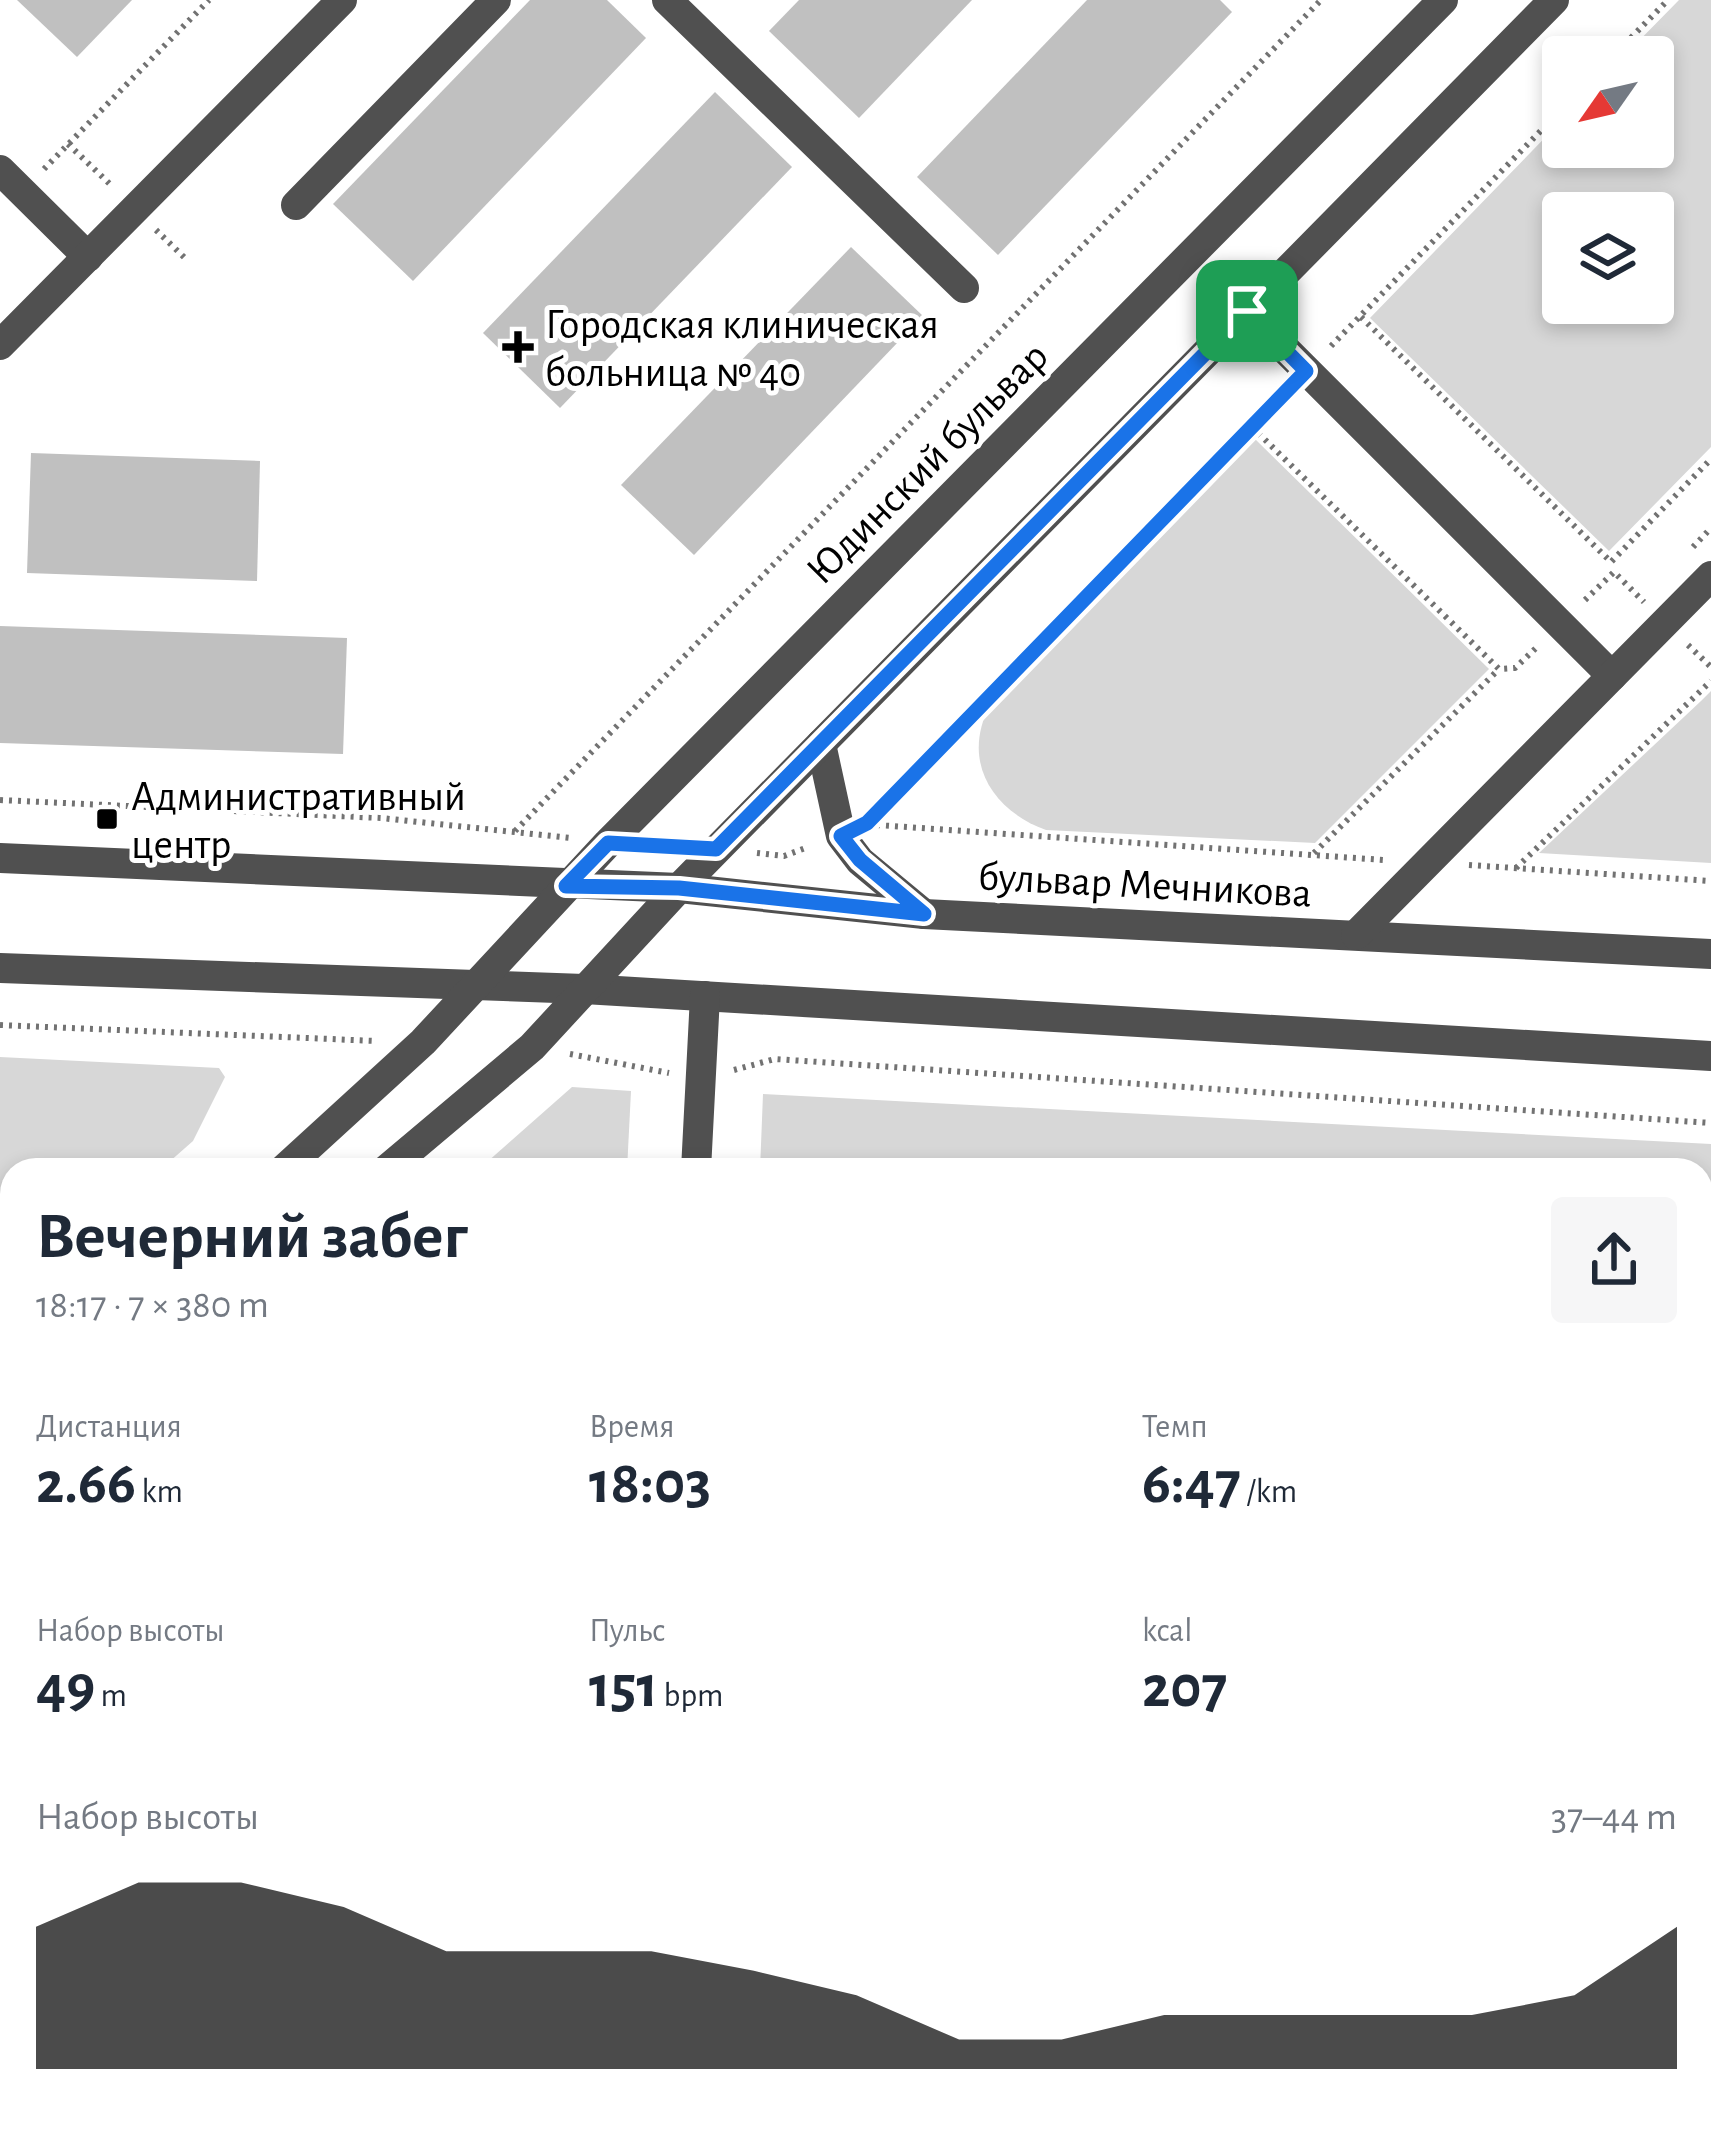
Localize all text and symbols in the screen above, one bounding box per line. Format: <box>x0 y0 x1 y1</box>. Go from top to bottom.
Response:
north arrow <box>1542 36 1674 168</box>
map controls <box>1542 36 1674 324</box>
button: layers <box>1542 192 1674 324</box>
pin <box>1196 260 1298 362</box>
icon: arrive <box>1214 278 1280 344</box>
place label: Городская клиническая больница № 40 <box>545 304 939 394</box>
marker: Городская клиническая больница № 40 <box>502 331 534 363</box>
street label: Юдинский бульвар <box>799 335 1056 592</box>
place label: Административный центр <box>131 776 466 866</box>
marker: Административный центр <box>94 806 120 832</box>
street label: бульвар Мечникова <box>977 855 1313 915</box>
button: share <box>1551 1197 1677 1323</box>
text: Вечерний забег <box>36 1204 468 1270</box>
text: 18:17 · 7 × 380 m <box>36 1286 269 1325</box>
text: Дистанция <box>36 1411 182 1444</box>
text: Время <box>589 1411 675 1444</box>
text: Темп <box>1142 1411 1208 1444</box>
text: 2.66 <box>36 1454 136 1514</box>
text: 18:03 <box>589 1454 711 1514</box>
text: 6:47 <box>1142 1454 1241 1514</box>
text: km <box>136 1476 183 1509</box>
text: /km <box>1241 1476 1297 1509</box>
text: Набор высоты <box>36 1615 225 1648</box>
text: Пульс <box>589 1615 666 1648</box>
text: kcal <box>1142 1615 1192 1648</box>
text: 49 <box>36 1658 95 1718</box>
text: 151 <box>589 1658 658 1718</box>
text: 207 <box>1142 1658 1227 1718</box>
text: m <box>95 1680 127 1713</box>
text: bpm <box>658 1680 723 1713</box>
text: Набор высоты <box>36 1798 259 1837</box>
text: 37–44 m <box>1551 1798 1677 1837</box>

